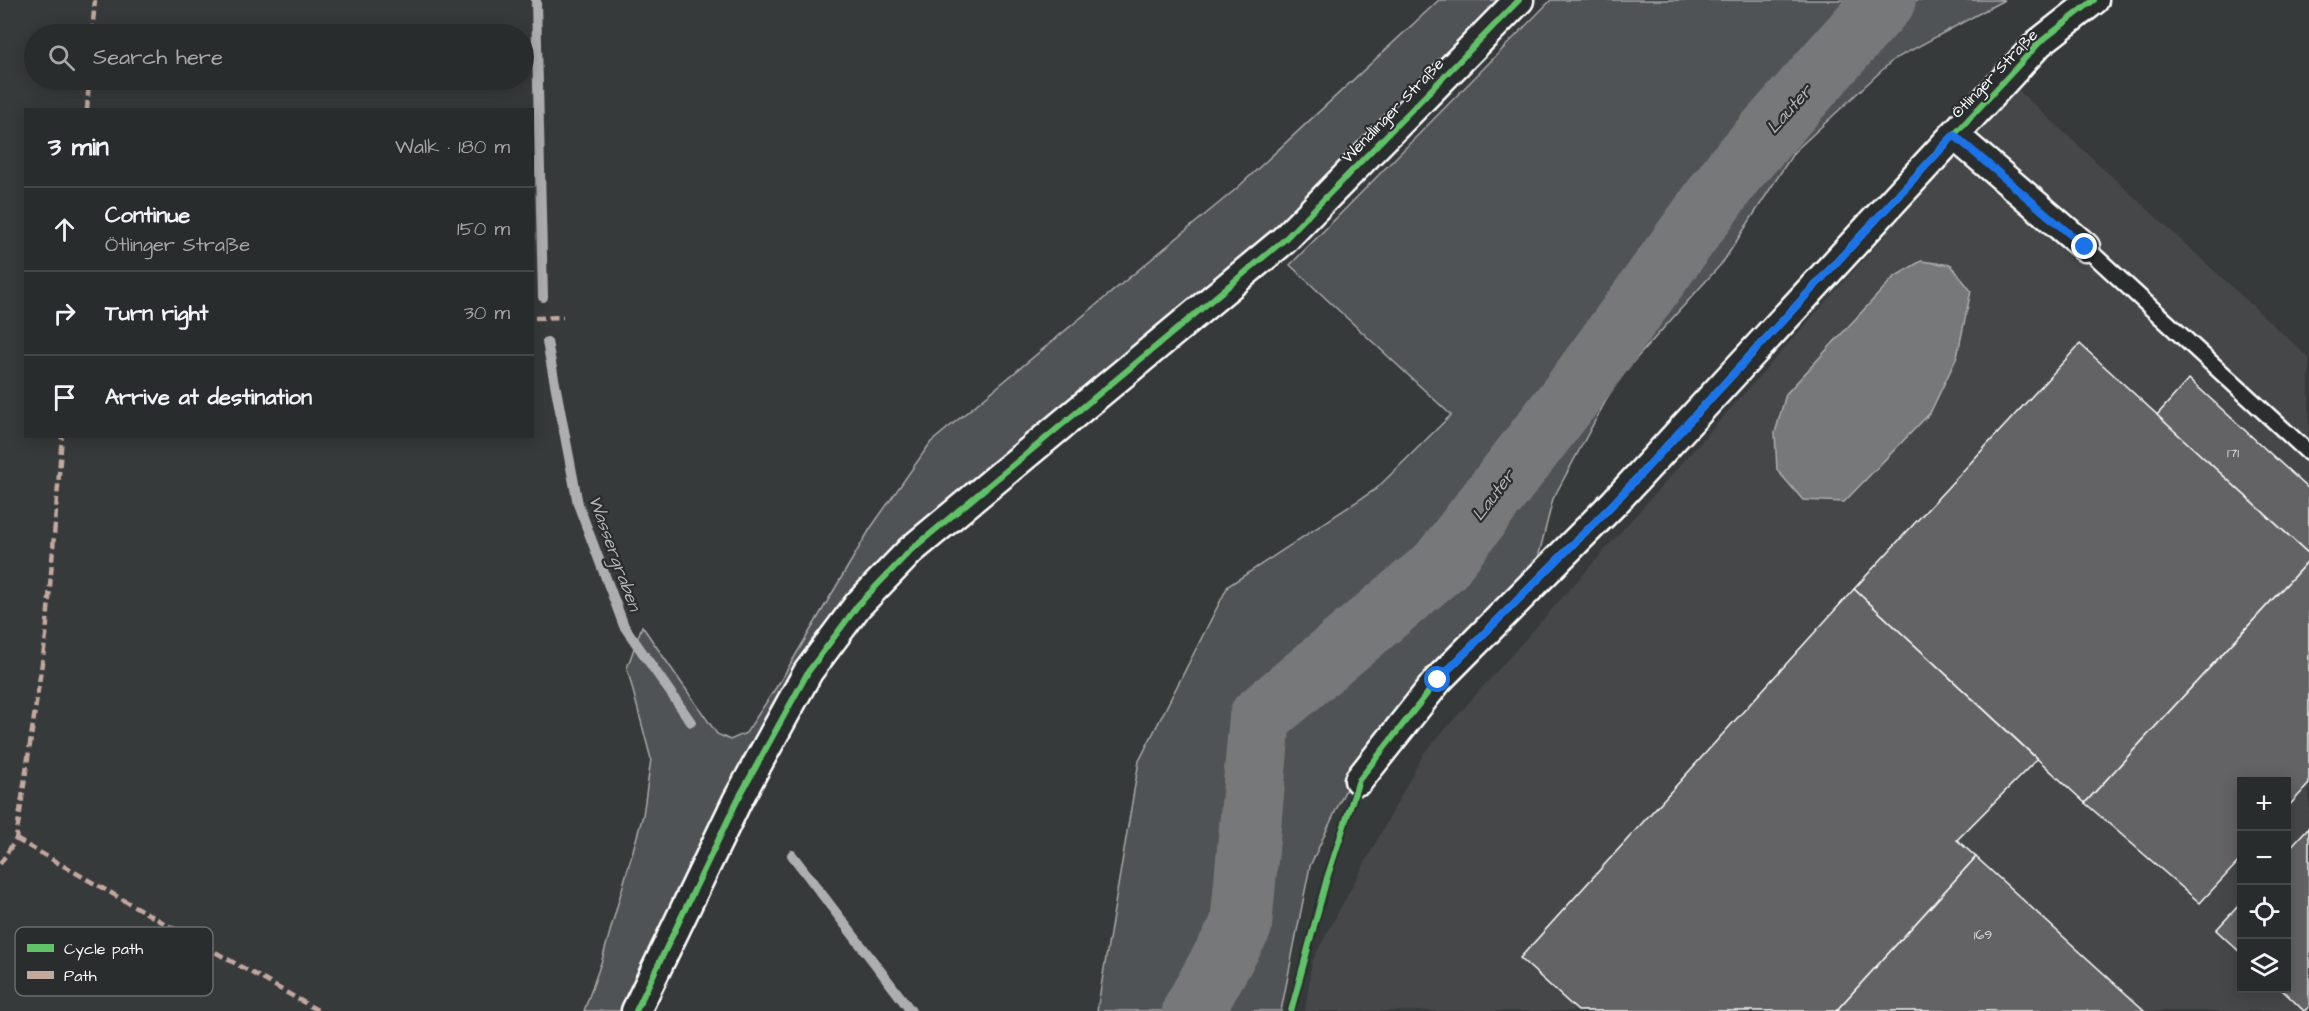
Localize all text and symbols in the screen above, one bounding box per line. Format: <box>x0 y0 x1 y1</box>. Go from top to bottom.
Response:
search box <box>24 24 534 90</box>
street label: Ötlinger Straße <box>1947 24 2044 124</box>
icon: search <box>45 41 78 74</box>
text: Search here <box>93 42 223 73</box>
street label: Wendlinger Straße <box>1337 53 1450 169</box>
water label: Lauter <box>1761 78 1819 139</box>
text: 3 min <box>48 129 109 165</box>
text: Walk · 180 m <box>395 133 510 161</box>
text: Continue <box>105 200 190 231</box>
icon: ahead <box>48 213 81 246</box>
text: 150 m <box>457 215 510 243</box>
text: Ötlinger Straße <box>105 231 250 259</box>
route end <box>2071 233 2097 259</box>
icon: right <box>48 297 81 330</box>
text: Turn right <box>105 298 208 329</box>
text: 30 m <box>464 299 510 327</box>
icon: arrive <box>48 381 81 414</box>
text: Arrive at destination <box>105 382 312 413</box>
house number: 171 <box>2227 443 2239 463</box>
water label: Lauter <box>1466 463 1522 526</box>
water label: Wassergraben <box>581 492 648 617</box>
route start <box>1424 666 1450 692</box>
map controls <box>2237 777 2291 993</box>
button: + <box>2237 777 2291 831</box>
button: − <box>2237 831 2291 885</box>
button: locate <box>2237 885 2291 939</box>
house number: 169 <box>1974 925 1992 945</box>
legend <box>15 927 213 996</box>
text: Cycle path <box>64 938 143 961</box>
button: layers <box>2237 939 2291 993</box>
text: Path <box>64 965 97 987</box>

